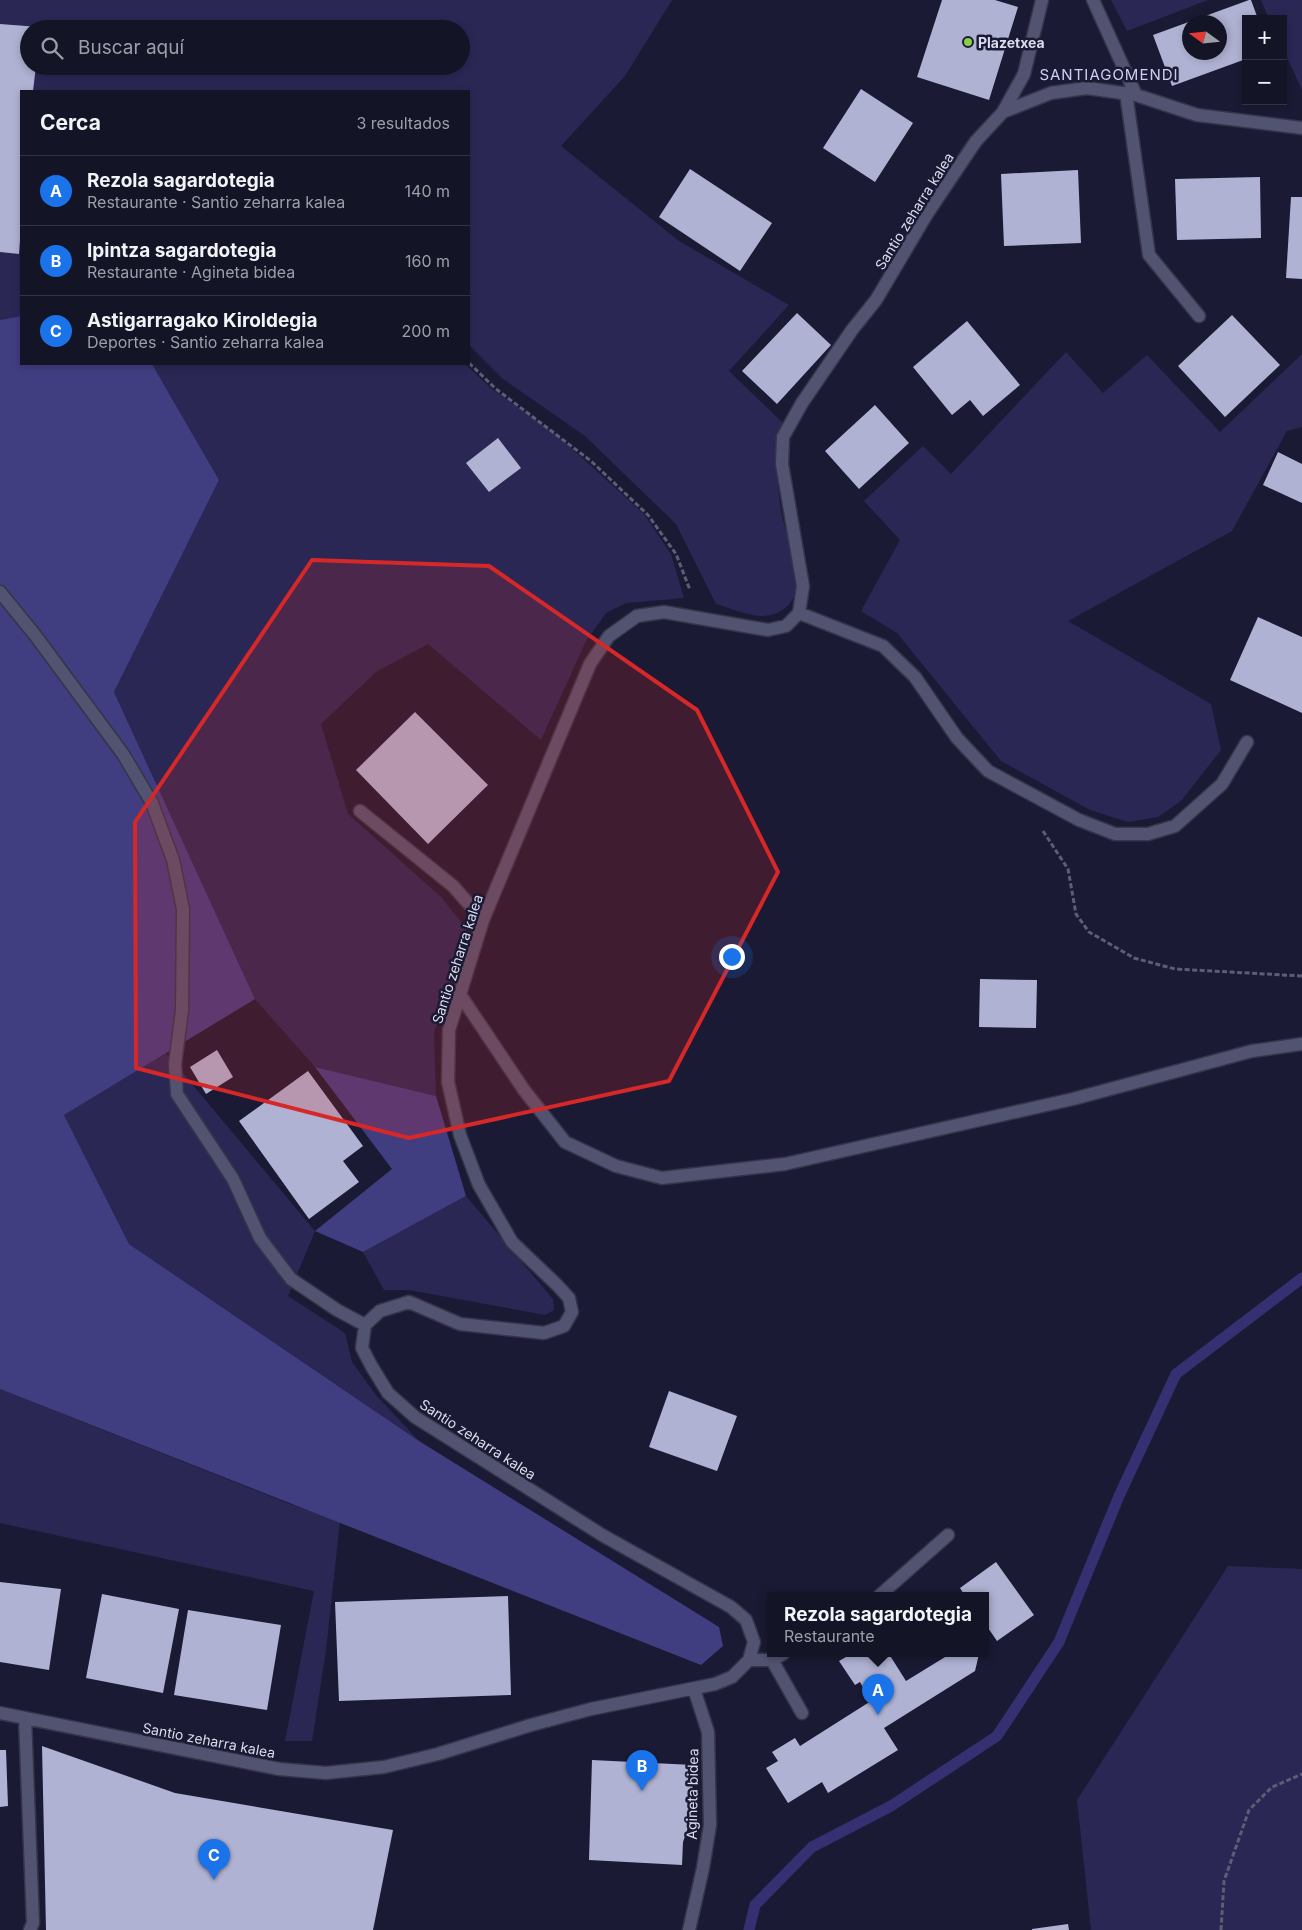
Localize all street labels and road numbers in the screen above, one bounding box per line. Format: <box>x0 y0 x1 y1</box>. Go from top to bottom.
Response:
street label: Santio zeharra kalea <box>871 149 957 273</box>
street label: Santio zeharra kalea <box>428 892 486 1026</box>
street label: Santio zeharra kalea <box>417 1395 539 1483</box>
street label: Santio zeharra kalea <box>141 1719 277 1761</box>
street label: Agineta bidea <box>683 1748 701 1840</box>

